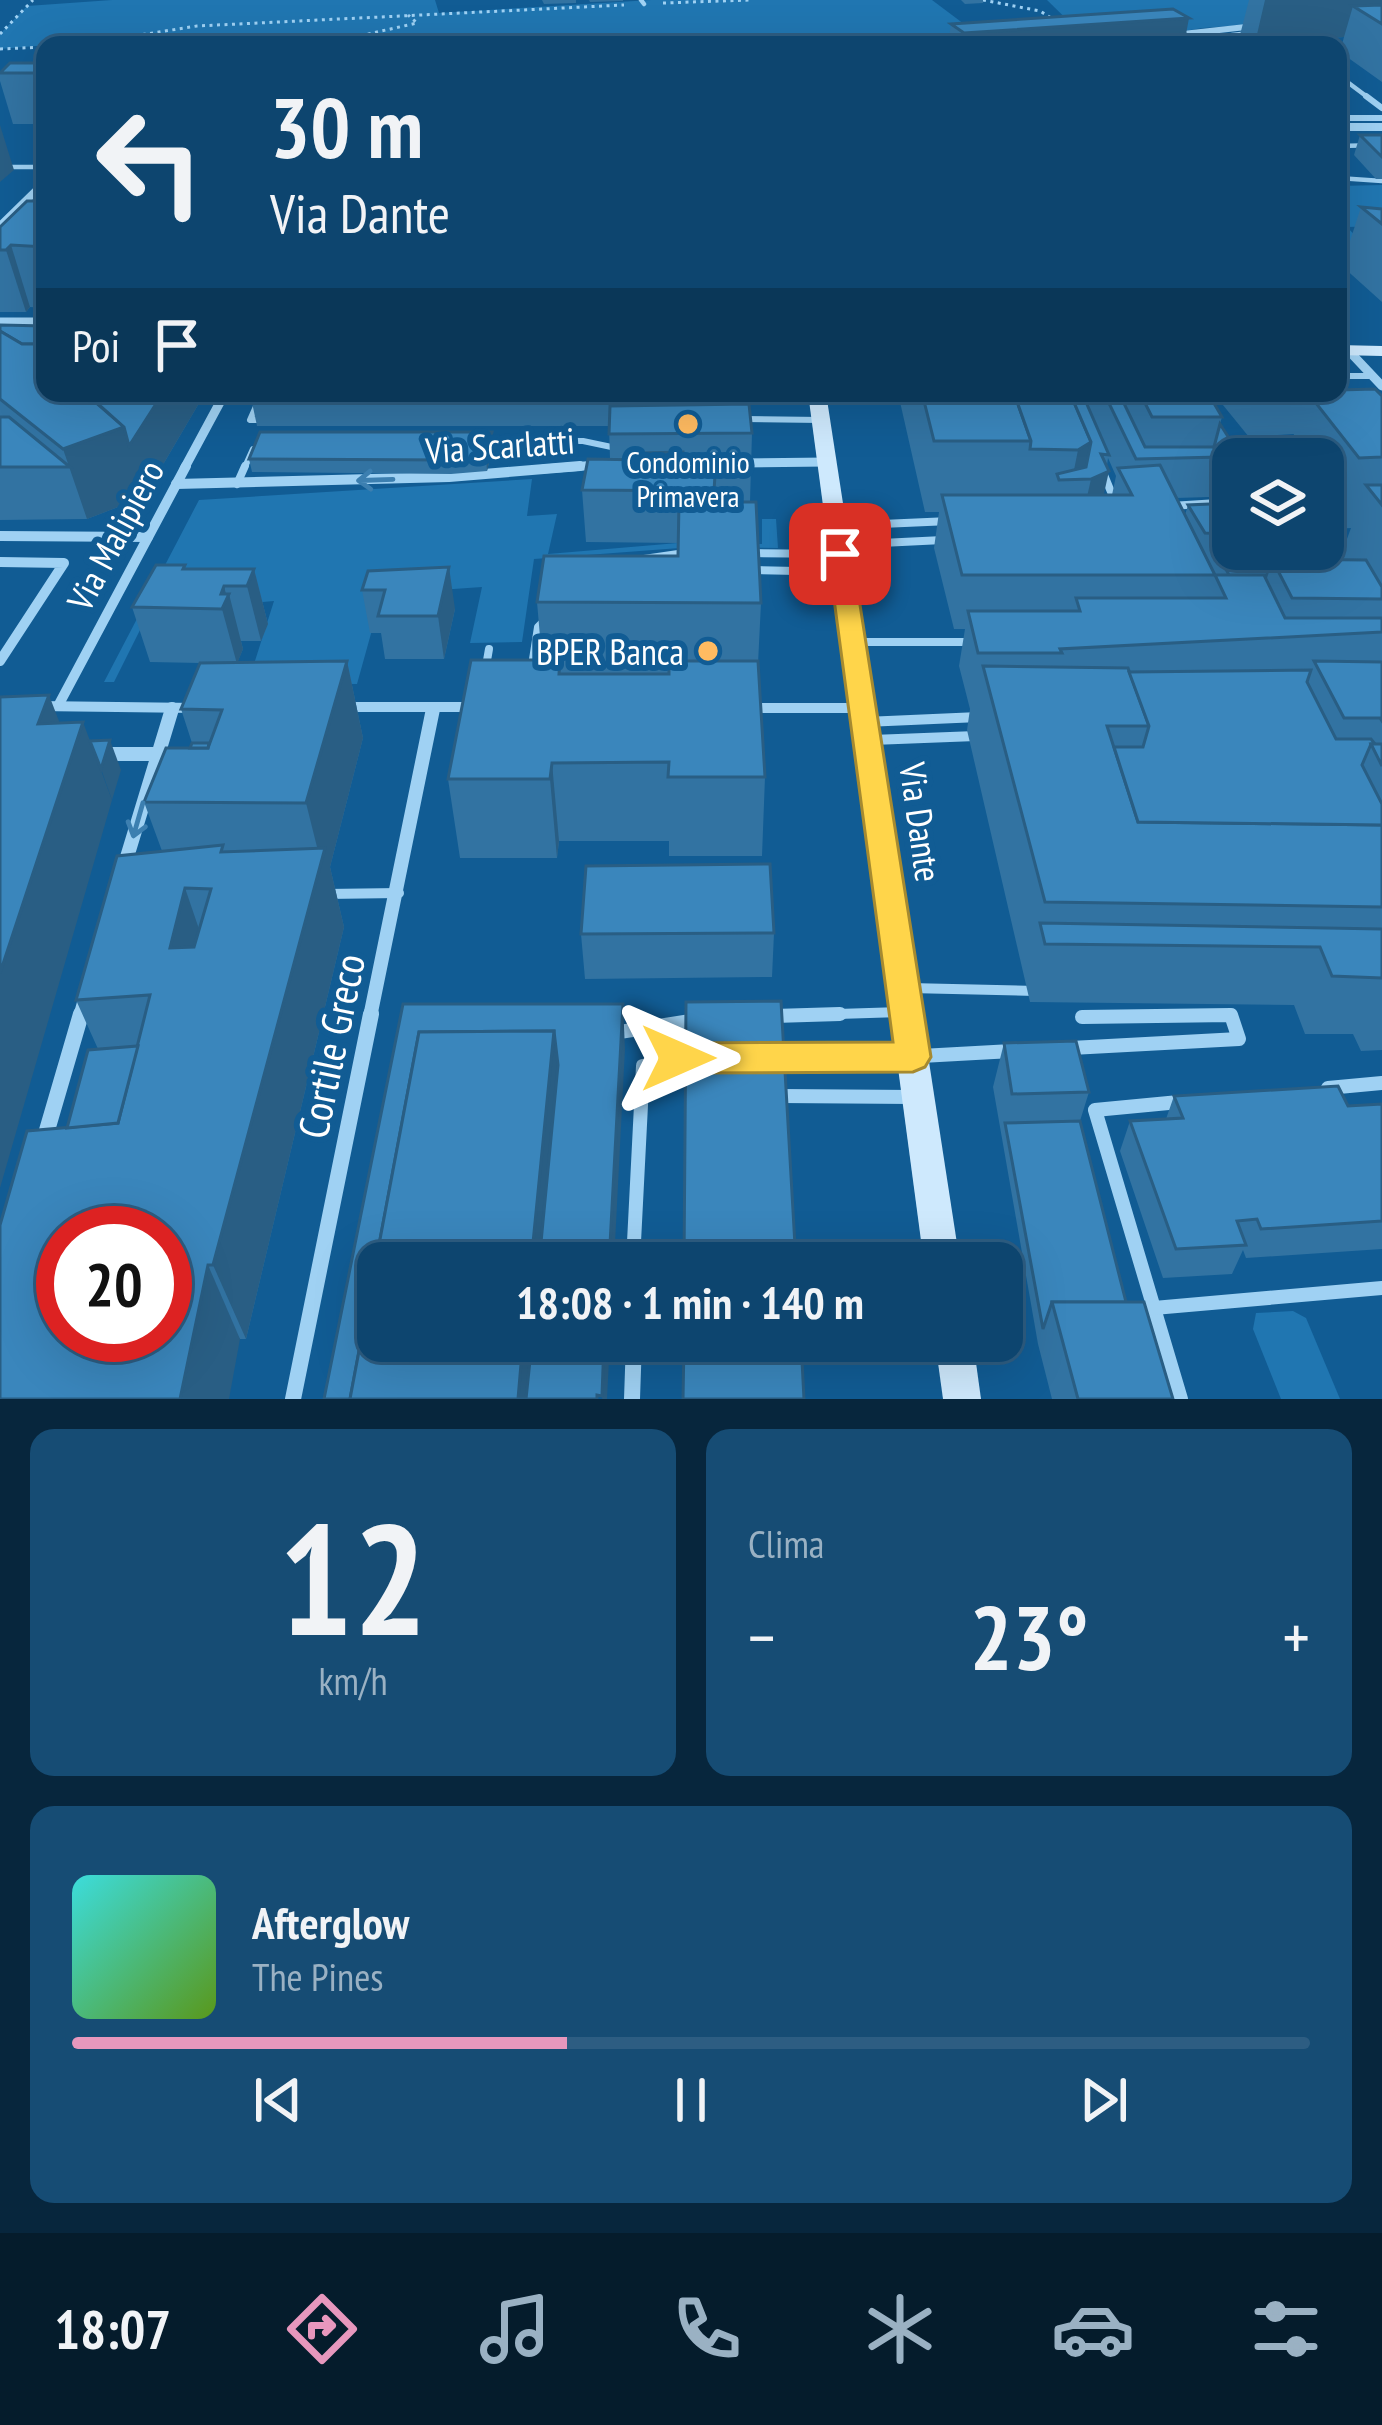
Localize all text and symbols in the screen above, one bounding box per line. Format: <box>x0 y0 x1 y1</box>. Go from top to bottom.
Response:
text: 30 m <box>270 72 423 181</box>
icon: left <box>72 84 228 240</box>
text: Via Dante <box>270 178 450 248</box>
icon: arrive <box>144 312 210 378</box>
text: Poi <box>72 316 120 374</box>
marker: Condominio Primavera <box>675 411 701 437</box>
street label: Via Scarlatti <box>423 416 576 474</box>
map controls <box>1212 438 1344 570</box>
button: layers <box>1212 438 1344 570</box>
place label: Condominio Primavera <box>626 442 750 515</box>
street label: Via Malipiero <box>55 452 174 619</box>
one-way arrow <box>356 469 395 492</box>
pin <box>789 503 891 605</box>
icon: arrive <box>807 521 873 587</box>
place label: BPER Banca <box>536 628 684 675</box>
marker: BPER Banca <box>695 638 721 664</box>
street label: Via Dante <box>889 758 953 885</box>
one-way arrow <box>126 800 148 838</box>
street label: Cortile Greco <box>285 949 377 1143</box>
position arrow <box>615 995 741 1121</box>
speed limit sign: 20 <box>36 1206 192 1362</box>
text: 18:08 · 1 min · 140 m <box>516 1273 864 1331</box>
text: 12 <box>278 1476 428 1678</box>
text: Clima <box>748 1518 824 1569</box>
text: 23° <box>970 1578 1088 1695</box>
text: − <box>748 1594 775 1679</box>
text: + <box>1283 1594 1310 1679</box>
text: km/h <box>318 1655 388 1706</box>
text: Afterglow <box>252 1893 409 1951</box>
text: The Pines <box>252 1951 383 2002</box>
icon: previous <box>245 2067 311 2133</box>
icon: pause <box>658 2067 724 2133</box>
icon: next <box>1071 2067 1137 2133</box>
icon: directions <box>280 2287 364 2371</box>
icon: music <box>473 2287 557 2371</box>
icon: phone <box>665 2287 749 2371</box>
icon: climate <box>858 2287 942 2371</box>
icon: car <box>1051 2287 1135 2371</box>
icon: filters <box>1244 2287 1328 2371</box>
text: 18:07 <box>54 2294 171 2364</box>

